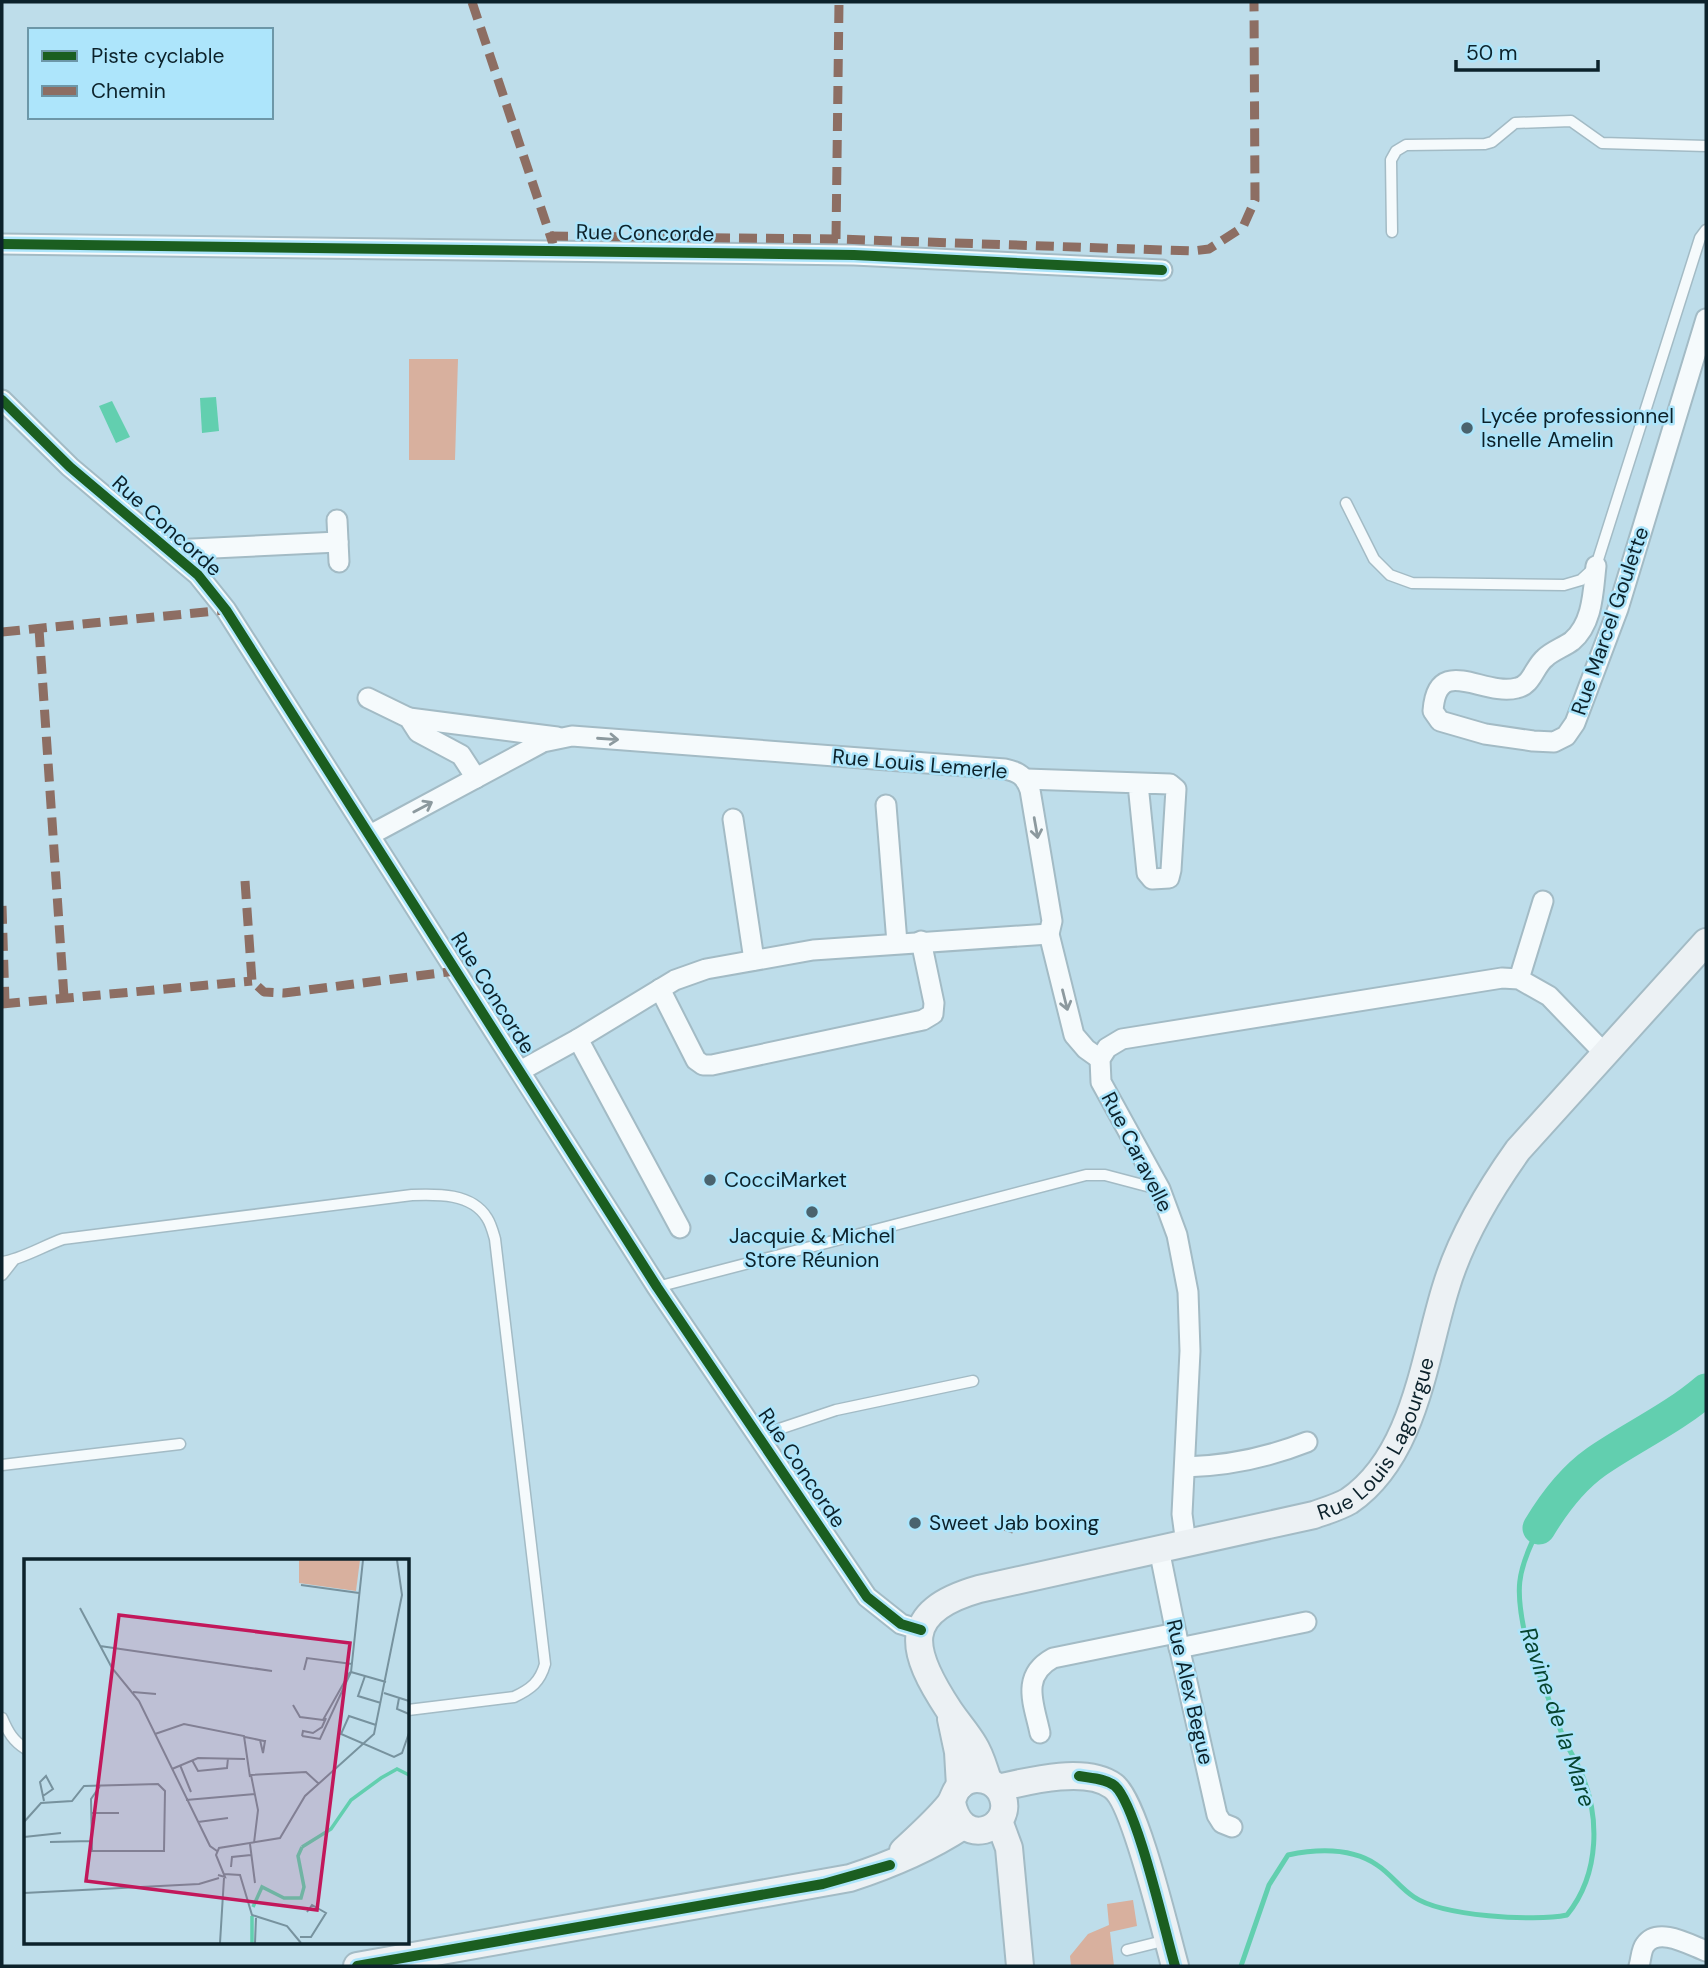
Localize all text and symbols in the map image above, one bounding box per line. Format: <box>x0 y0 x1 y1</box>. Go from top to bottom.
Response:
legend <box>28 28 273 119</box>
scale bar <box>1456 28 1598 72</box>
text: 50 m <box>1466 39 1517 67</box>
text: Piste cyclable <box>91 42 224 70</box>
text: Chemin <box>91 77 166 105</box>
street label: Rue Concorde <box>576 218 715 248</box>
place label: Lycée professionnel Isnelle Amelin <box>1481 402 1674 454</box>
marker: Lycée professionnel Isnelle Amelin <box>1459 420 1475 436</box>
street label: Rue Concorde <box>106 469 228 583</box>
street label: Rue Marcel Goulette <box>1565 523 1655 719</box>
one-way arrow <box>596 733 619 746</box>
street label: Rue Louis Lemerle <box>831 742 1009 786</box>
one-way arrow <box>412 800 433 813</box>
one-way arrow <box>1030 816 1043 839</box>
street label: Rue Concorde <box>444 927 542 1059</box>
one-way arrow <box>1059 988 1072 1011</box>
street label: Rue Caravelle <box>1095 1087 1179 1217</box>
place label: CocciMarket <box>724 1166 847 1194</box>
marker: CocciMarket <box>702 1172 718 1188</box>
marker: Jacquie & Michel Store Réunion <box>804 1204 820 1220</box>
place label: Jacquie & Michel Store Réunion <box>729 1222 895 1274</box>
street label: Rue Louis Lagourgue <box>1314 1354 1441 1527</box>
street label: Rue Concorde <box>752 1403 852 1533</box>
place label: Sweet Jab boxing <box>929 1509 1099 1537</box>
marker: Sweet Jab boxing <box>907 1515 923 1531</box>
inset map <box>24 1559 410 1944</box>
street label: Rue Alex Begue <box>1160 1617 1220 1767</box>
water label: Ravine de la Mare <box>1513 1623 1603 1811</box>

